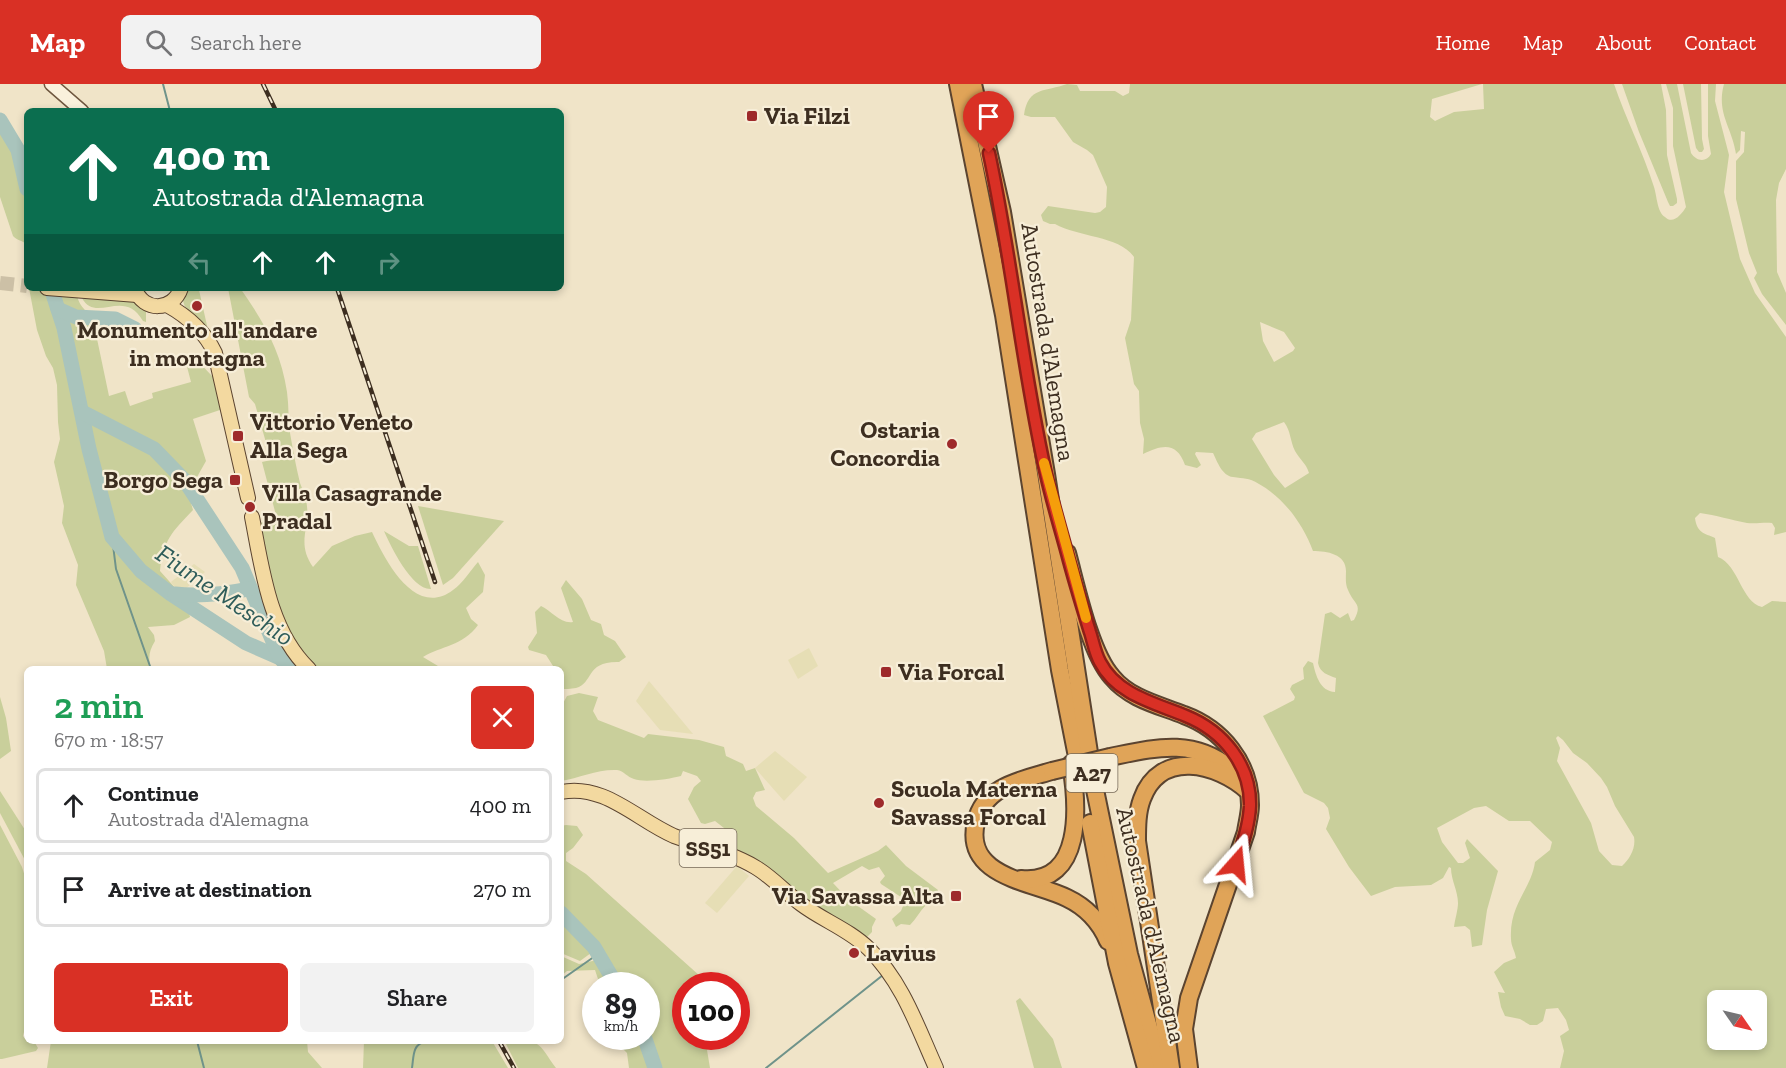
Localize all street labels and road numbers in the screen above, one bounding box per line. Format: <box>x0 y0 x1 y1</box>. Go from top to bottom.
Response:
street label: Autostrada d'Alemagna <box>1015 221 1082 464</box>
road number: A27 <box>1066 754 1118 792</box>
street label: Autostrada d'Alemagna <box>1110 804 1193 1046</box>
road number: SS51 <box>680 829 736 867</box>

